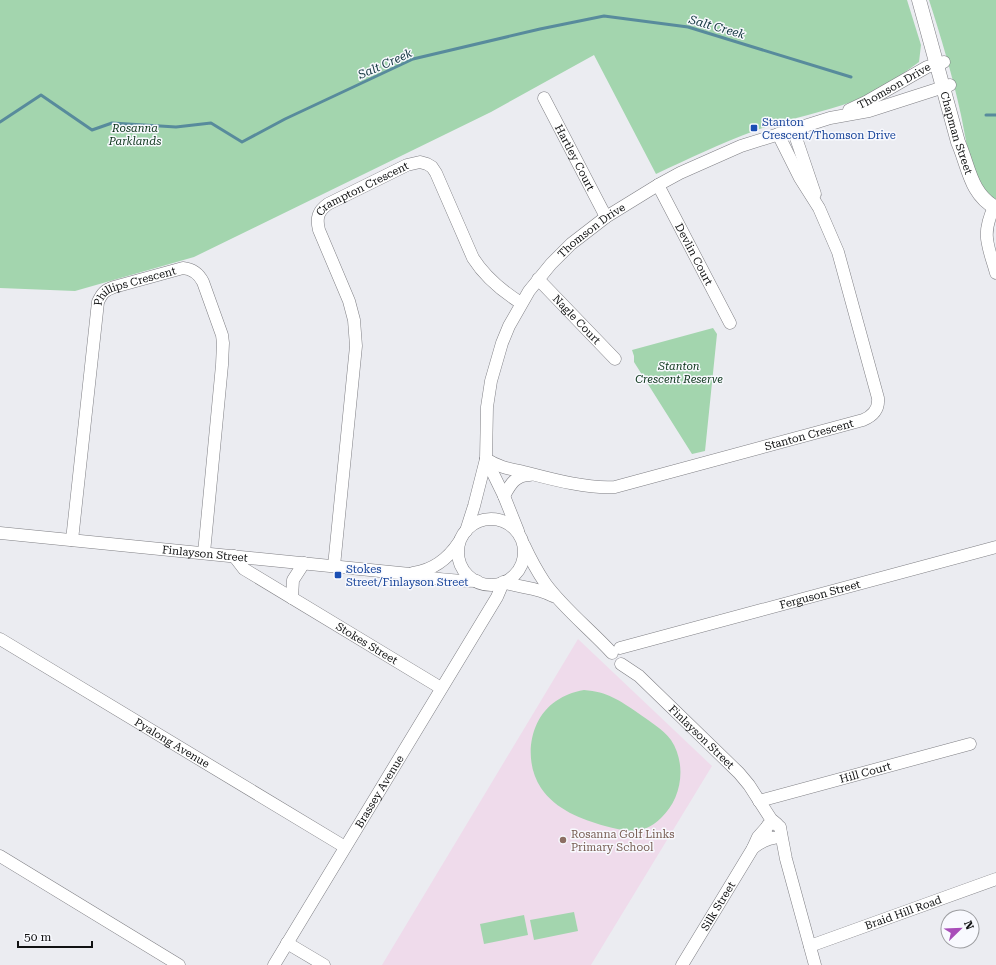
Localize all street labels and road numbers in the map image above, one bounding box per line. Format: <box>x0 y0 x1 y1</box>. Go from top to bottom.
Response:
street label: Thomson Drive <box>856 60 933 112</box>
street label: Chapman Street <box>937 90 975 176</box>
street label: Hartley Court <box>552 122 597 193</box>
street label: Crampton Crescent <box>313 159 411 218</box>
street label: Thomson Drive <box>555 201 628 261</box>
street label: Devlin Court <box>672 221 715 288</box>
street label: Phillips Crescent <box>92 264 177 306</box>
street label: Nagle Court <box>550 292 603 347</box>
street label: Stanton Crescent <box>763 417 855 453</box>
street label: Finlayson Street <box>161 543 248 565</box>
street label: Ferguson Street <box>778 578 862 612</box>
street label: Stokes Street <box>333 620 400 667</box>
street label: Finlayson Street <box>666 703 737 772</box>
street label: Pyalong Avenue <box>132 716 212 771</box>
street label: Brassey Avenue <box>353 753 407 830</box>
street label: Hill Court <box>838 760 892 786</box>
street label: Silk Street <box>698 879 738 933</box>
street label: Braid Hill Road <box>863 893 943 933</box>

